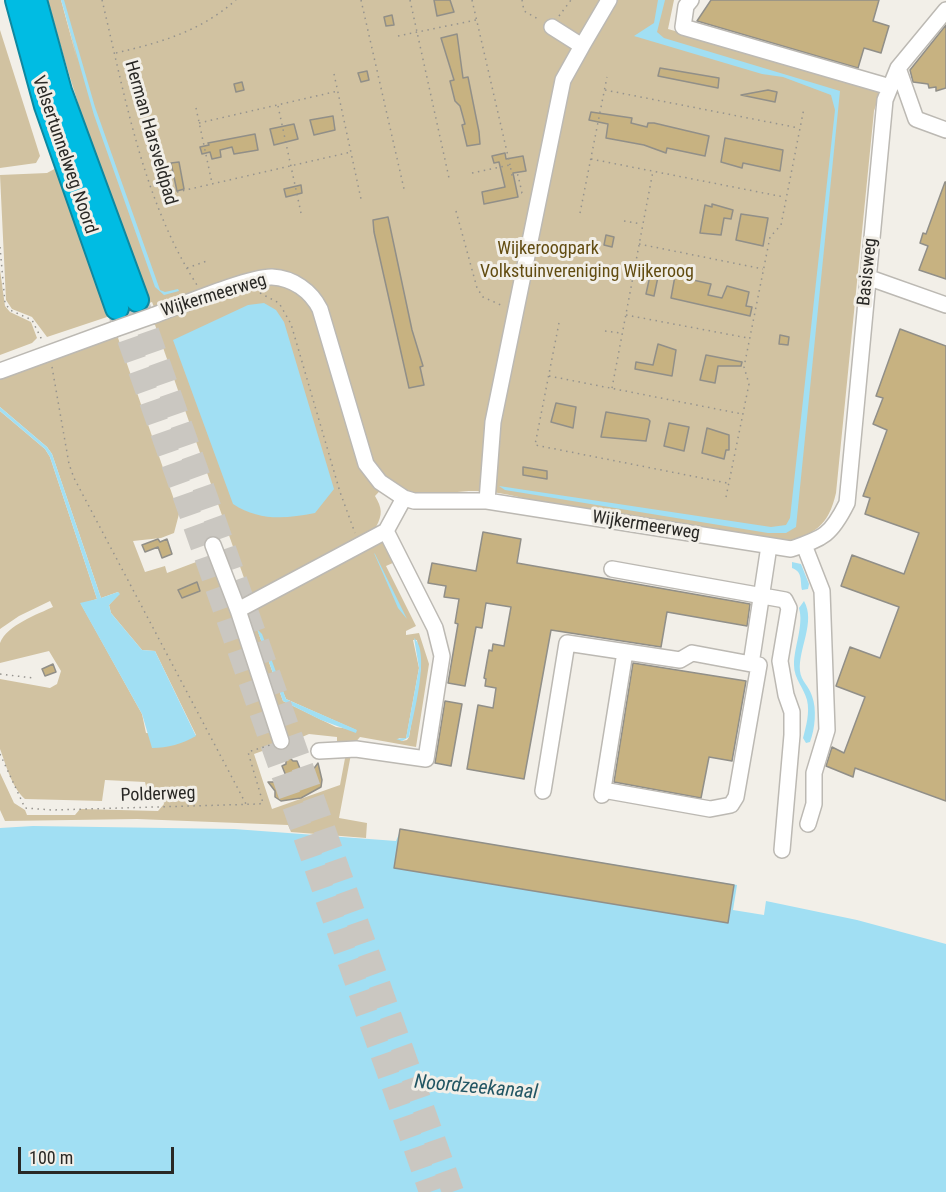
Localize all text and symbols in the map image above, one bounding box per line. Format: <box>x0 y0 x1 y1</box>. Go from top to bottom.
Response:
street label: Herman Harsveldpad <box>119 58 181 208</box>
street label: Velsertunnelweg Noord <box>27 73 101 237</box>
street label: Basisweg <box>854 237 882 307</box>
park label: Wijkeroogpark <box>497 238 599 260</box>
park label: Volkstuinvereniging Wijkeroog <box>480 261 694 283</box>
street label: Wijkermeerweg <box>159 270 269 322</box>
street label: Wijkermeerweg <box>591 507 701 545</box>
street label: Polderweg <box>120 783 196 807</box>
water label: Noordzeekanaal <box>413 1071 539 1105</box>
scale bar <box>21 1135 177 1173</box>
text: 100 m <box>29 1147 73 1168</box>

